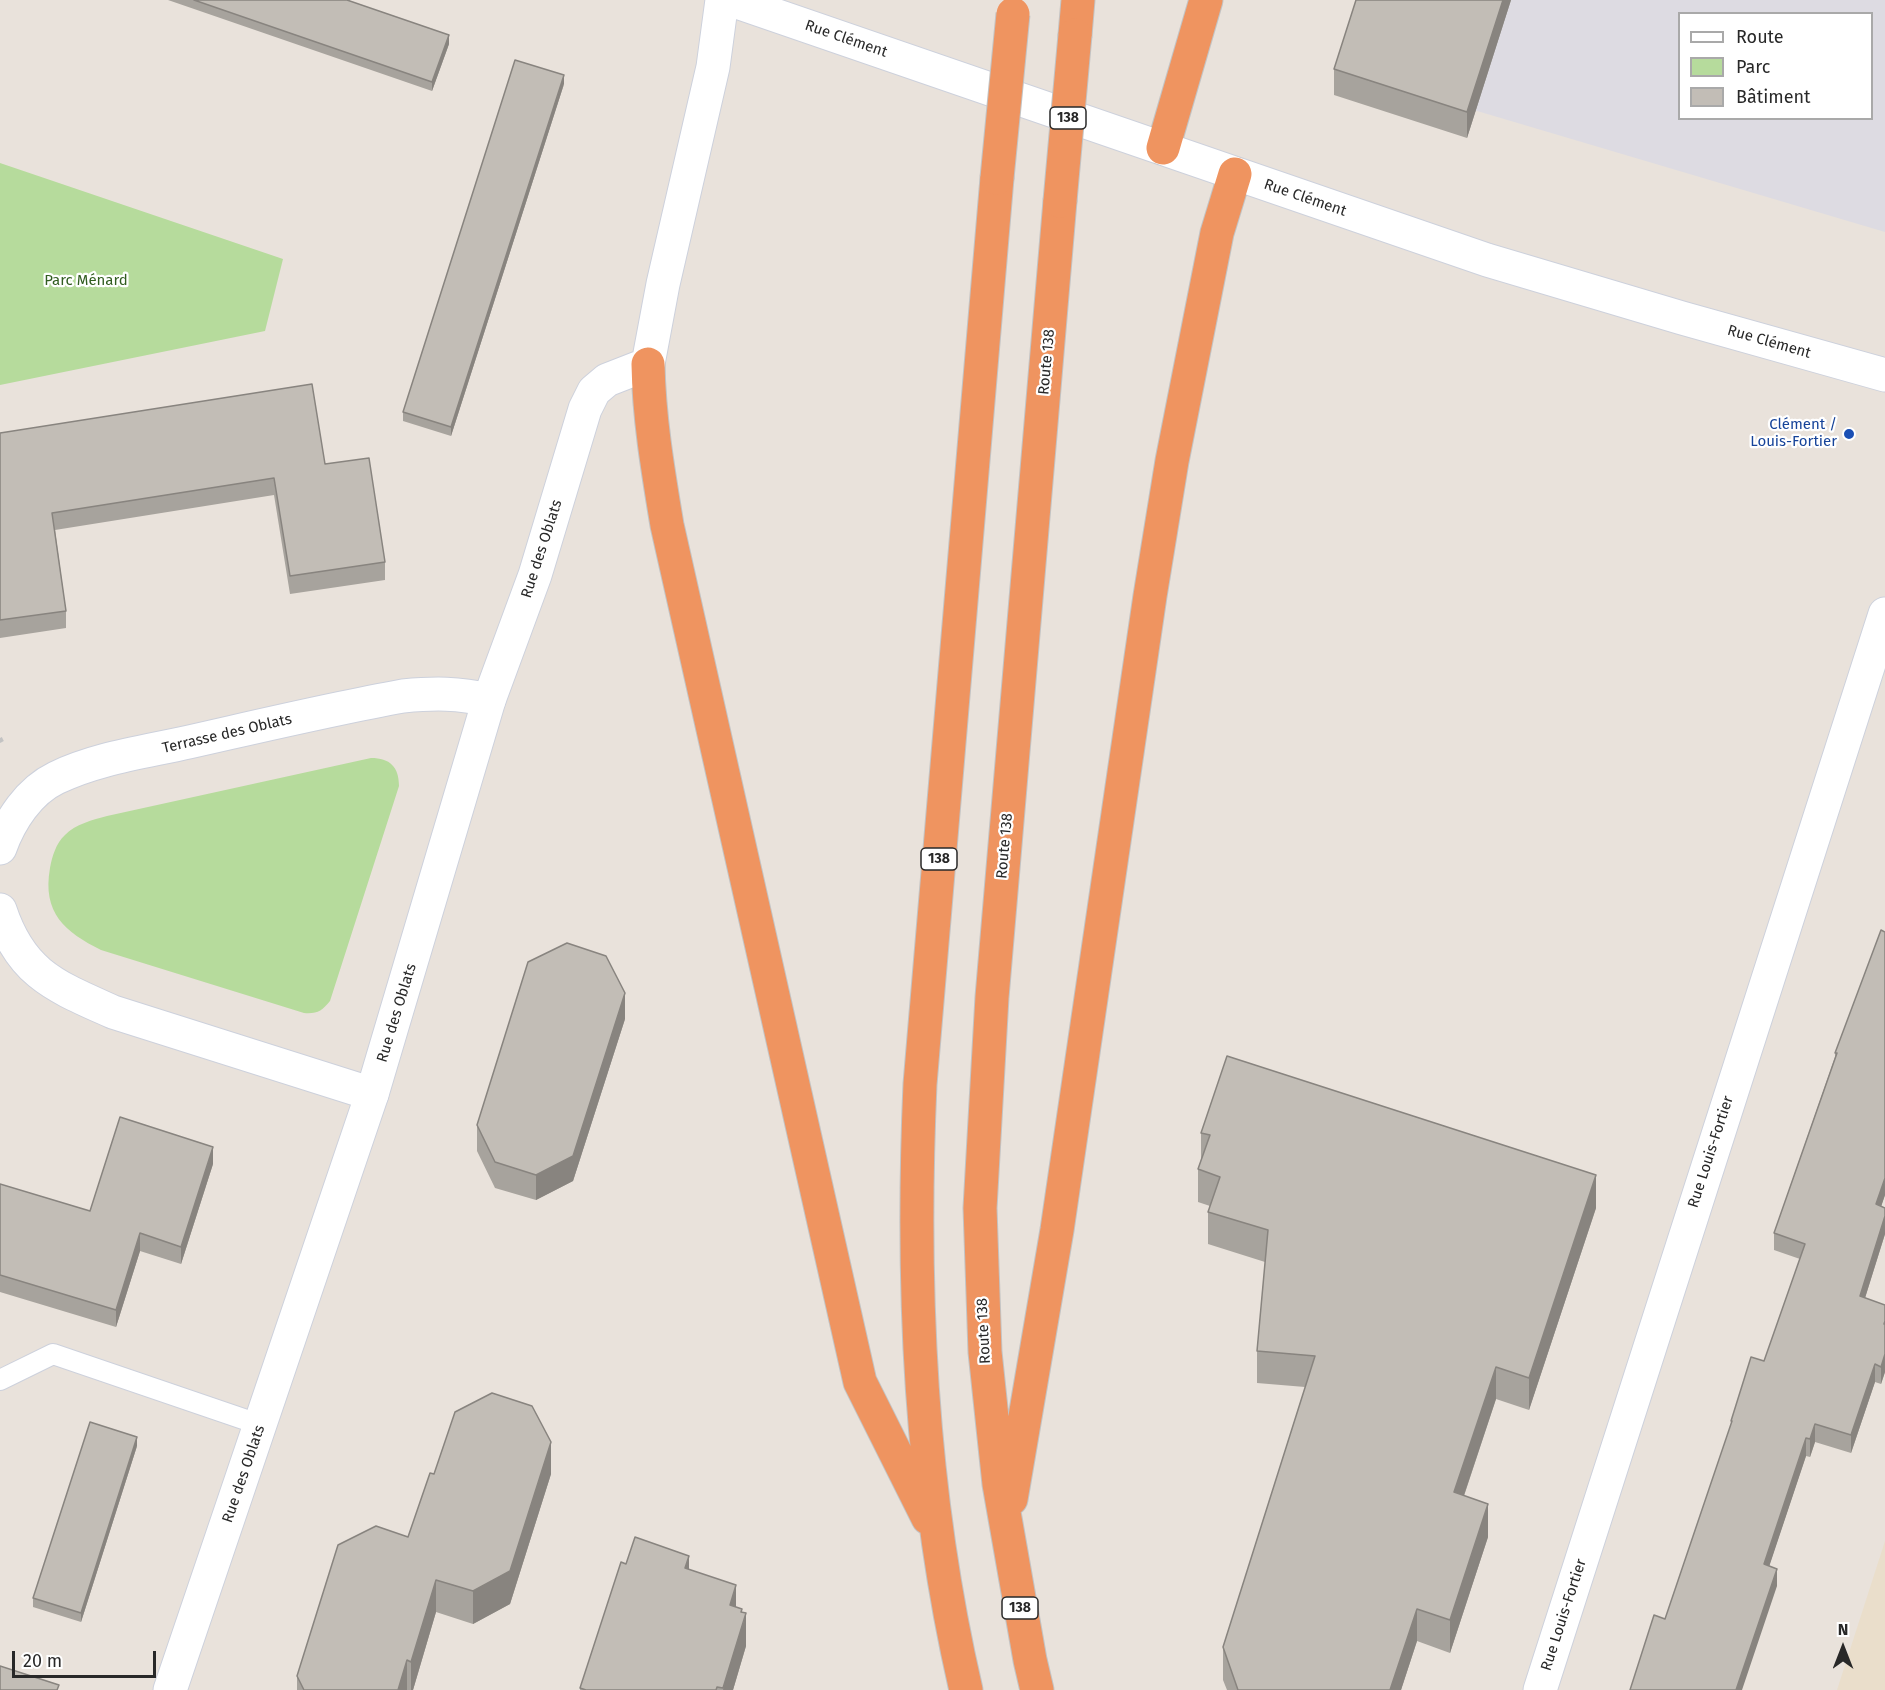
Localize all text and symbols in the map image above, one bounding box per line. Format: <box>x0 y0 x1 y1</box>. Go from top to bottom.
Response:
legend <box>1678 12 1873 120</box>
street label: Rue Clément <box>802 17 890 61</box>
text: Route <box>1736 26 1784 48</box>
text: Parc <box>1736 56 1770 78</box>
text: Bâtiment <box>1736 86 1811 108</box>
road number: 138 <box>1050 107 1086 129</box>
street label: Rue Clément <box>1261 176 1349 220</box>
park label: Parc Ménard <box>44 272 128 290</box>
street label: Rue Clément <box>1725 322 1813 362</box>
street label: Route 138 <box>1035 328 1059 396</box>
place label: Clément / Louis-Fortier <box>1750 416 1837 451</box>
marker: Clément / Louis-Fortier <box>1842 427 1856 441</box>
street label: Rue des Oblats <box>518 498 566 600</box>
street label: Terrasse des Oblats <box>160 710 294 758</box>
street label: Route 138 <box>993 812 1017 880</box>
road number: 138 <box>921 848 957 870</box>
street label: Rue des Oblats <box>373 961 421 1065</box>
street label: Rue Louis-Fortier <box>1684 1094 1738 1210</box>
street label: Route 138 <box>973 1298 995 1364</box>
street label: Rue des Oblats <box>219 1423 269 1525</box>
street label: Rue Louis-Fortier <box>1537 1557 1591 1673</box>
road number: 138 <box>1002 1597 1038 1619</box>
north arrow <box>1813 1618 1873 1678</box>
text: N <box>1838 1620 1848 1639</box>
scale bar <box>15 1639 159 1677</box>
text: 20 m <box>23 1650 62 1672</box>

